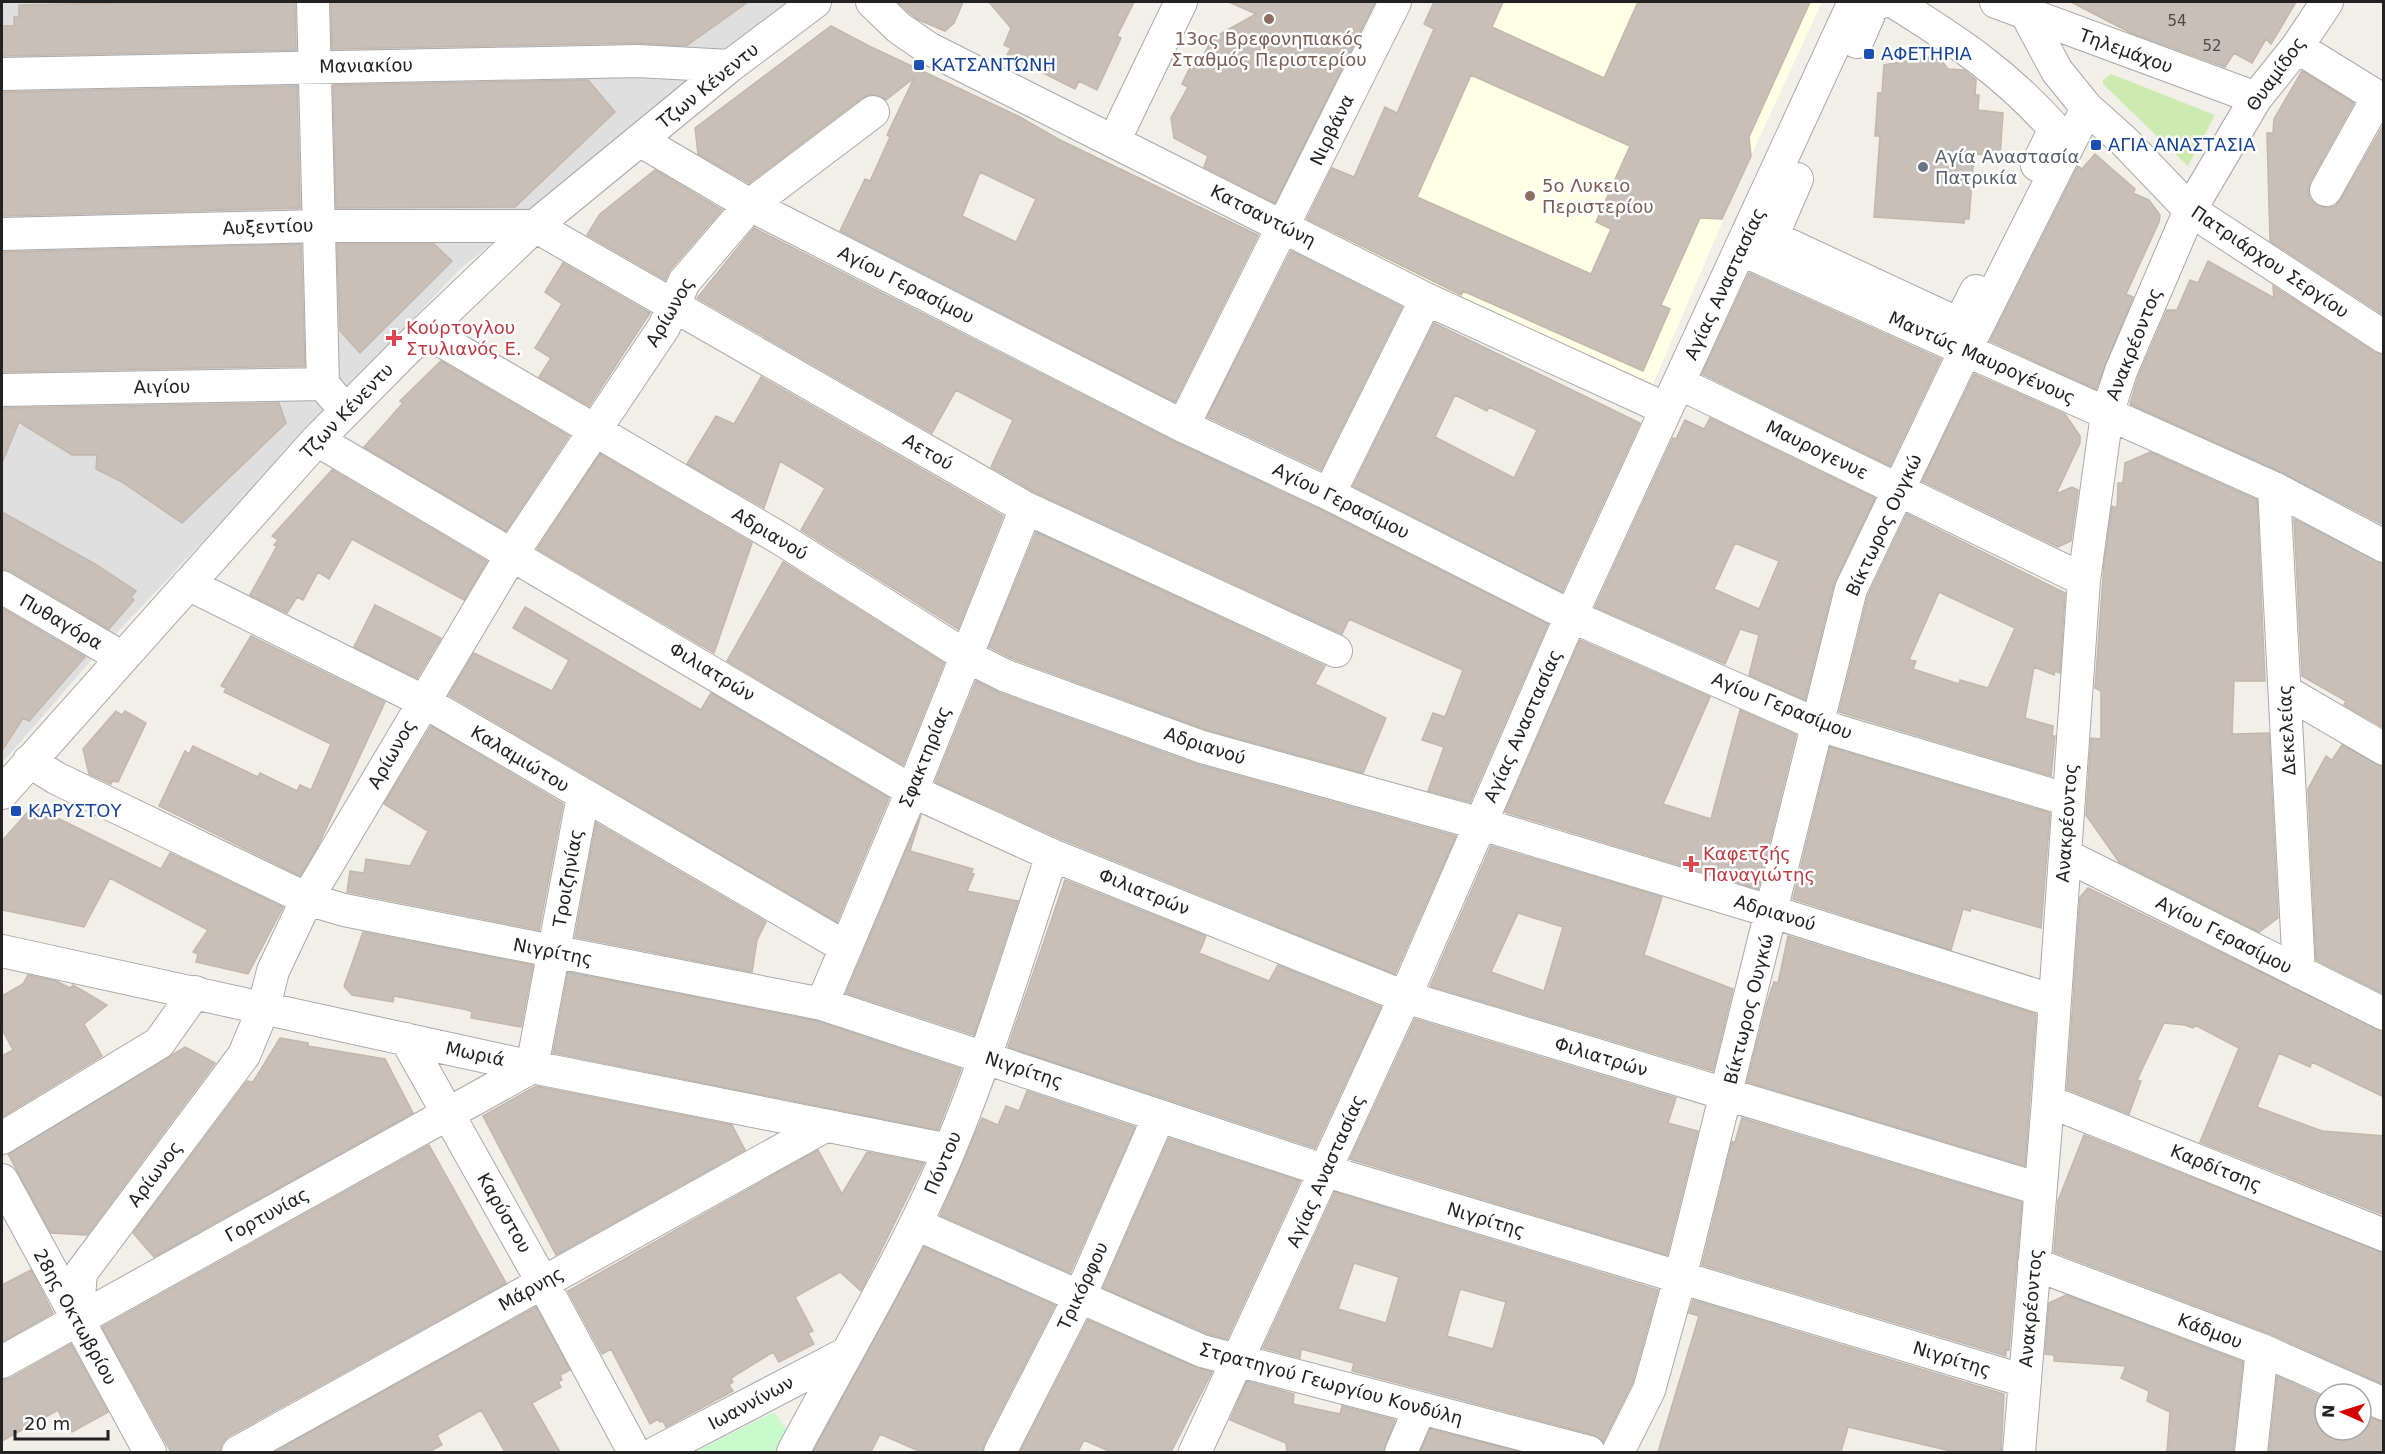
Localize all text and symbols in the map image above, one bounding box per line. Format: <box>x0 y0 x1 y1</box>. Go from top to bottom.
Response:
marker: 13ος Βρεφονηπιακός Σταθμός Περιστερίου <box>1262 12 1276 26</box>
house number: 54 <box>2167 12 2187 30</box>
street label: Τηλεμάχου <box>2076 24 2176 77</box>
place label: 13ος Βρεφονηπιακός Σταθμός Περιστερίου <box>1171 28 1367 70</box>
street label: Θυαμίδος <box>2242 33 2310 115</box>
house number: 52 <box>2202 37 2222 55</box>
street label: Τζων Κένεντυ <box>652 38 763 134</box>
place label: ΑΦΕΤΗΡΙΑ <box>1881 43 1973 64</box>
marker: ΑΦΕΤΗΡΙΑ <box>1862 47 1876 61</box>
street label: Μανιακίου <box>319 54 413 77</box>
place label: ΚΑΤΣΑΝΤΏΝΗ <box>931 54 1056 75</box>
marker: ΚΑΤΣΑΝΤΏΝΗ <box>912 58 926 72</box>
street label: Νιρβάνα <box>1305 91 1358 169</box>
place label: ΑΓΙΑ ΑΝΑΣΤΑΣΙΑ <box>2108 134 2256 155</box>
marker: ΑΓΙΑ ΑΝΑΣΤΑΣΙΑ <box>2089 138 2103 152</box>
place label: Αγία Αναστασία Πατρικία <box>1935 146 2079 188</box>
marker: Αγία Αναστασία Πατρικία <box>1916 160 1930 174</box>
place label: 5ο Λυκειο Περιστερίου <box>1542 175 1654 217</box>
street label: Κατσαντώνη <box>1207 180 1319 251</box>
marker: 5ο Λυκειο Περιστερίου <box>1523 189 1537 203</box>
street label: Πατριάρχου Σεργίου <box>2188 201 2353 322</box>
street label: Αγίας Αναστασίας <box>1680 204 1769 363</box>
street label: Αυξεντίου <box>222 214 314 239</box>
street label: Αγίου Γερασίμου <box>835 241 978 328</box>
street label: Αρίωνος <box>641 273 698 350</box>
street label: Ανακρέοντος <box>2101 284 2166 403</box>
street label: Μαντώς Μαυρογένους <box>1886 307 2079 408</box>
place label: Κούρτογλου Στυλιανός Ε. <box>406 317 522 359</box>
marker: Κούρτογλου Στυλιανός Ε. <box>387 331 401 345</box>
street label: Τζων Κένεντυ <box>295 359 397 463</box>
street label: Αιγίου <box>134 376 190 397</box>
street label: Μαυρογενυε <box>1763 416 1872 483</box>
street label: Αετού <box>899 429 957 474</box>
street label: Βίκτωρος Ουγκώ <box>1841 450 1926 599</box>
street label: Αγίου Γερασίμου <box>1269 458 1413 543</box>
street label: Αδριανού <box>729 503 812 564</box>
street label: Πυθαγόρα <box>16 590 106 654</box>
street label: Φιλιατρών <box>666 638 759 705</box>
street label: Αγίας Αναστασίας <box>1479 646 1566 806</box>
street label: Αγίου Γερασίμου <box>1709 668 1855 743</box>
street label: Δεκελείας <box>2274 684 2299 776</box>
street label: Σφακτηρίας <box>895 703 954 811</box>
street label: Αρίωνος <box>363 715 420 792</box>
street label: Καλαμιώτου <box>467 721 573 796</box>
street label: Αδριανού <box>1162 723 1248 769</box>
street label: Ανακρέοντος <box>2052 763 2081 883</box>
place label: ΚΑΡΥΣΤΟΥ <box>28 800 123 821</box>
marker: ΚΑΡΥΣΤΟΥ <box>9 804 23 818</box>
street label: Τροιζηνίας <box>548 827 586 930</box>
place label: Καφετζής Παναγιώτης <box>1703 843 1815 885</box>
marker: Καφετζής Παναγιώτης <box>1684 857 1698 871</box>
street label: Φιλιατρών <box>1096 864 1193 919</box>
street label: Αδριανού <box>1732 890 1818 935</box>
street label: Αγίου Γερασίμου <box>2153 891 2296 978</box>
street label: Βίκτωρος Ουγκώ <box>1720 931 1777 1086</box>
street label: Νιγρίτης <box>512 934 595 970</box>
street label: Φιλιατρών <box>1552 1032 1650 1081</box>
street label: Μωριά <box>444 1037 507 1070</box>
street label: Νιγρίτης <box>983 1047 1066 1092</box>
street label: Αγίας Αναστασίας <box>1282 1091 1369 1251</box>
street label: Πόντου <box>920 1128 965 1198</box>
street label: Αρίωνος <box>123 1137 186 1211</box>
street label: Καρδίτσης <box>2168 1140 2265 1195</box>
street label: Καρύστου <box>473 1169 536 1257</box>
street label: Γορτυνίας <box>221 1183 312 1246</box>
street label: Νιγρίτης <box>1445 1198 1528 1241</box>
street label: Τρικόρφου <box>1053 1238 1112 1334</box>
street label: 28ης Οκτωβρίου <box>29 1245 121 1388</box>
street label: Ανακρέοντος <box>2015 1248 2046 1368</box>
street label: Μάρνης <box>495 1262 567 1315</box>
street label: Κάδμου <box>2175 1309 2245 1352</box>
street label: Νιγρίτης <box>1911 1337 1994 1380</box>
street label: Στρατηγού Γεωργίου Κονδύλη <box>1197 1338 1465 1429</box>
street label: Ιωαννίνων <box>704 1371 797 1434</box>
north arrow <box>2313 1382 2373 1442</box>
scale bar <box>15 1403 108 1441</box>
text: N <box>2319 1404 2338 1418</box>
text: 20 m <box>24 1413 70 1434</box>

